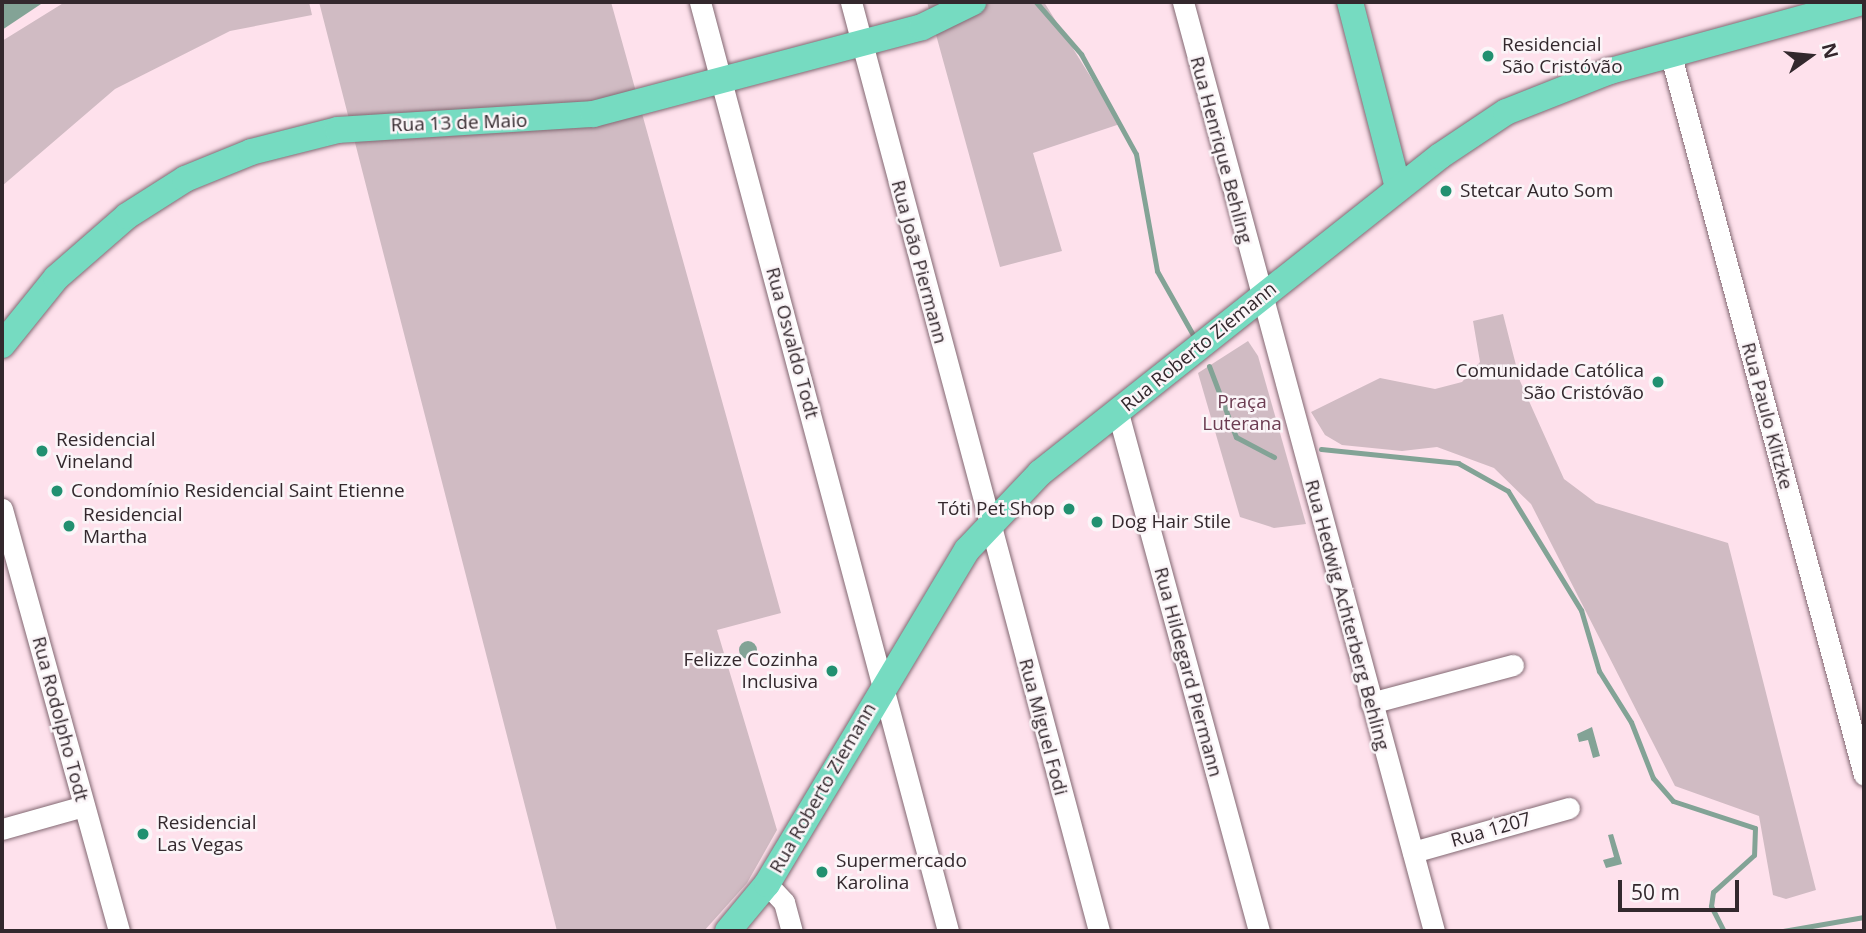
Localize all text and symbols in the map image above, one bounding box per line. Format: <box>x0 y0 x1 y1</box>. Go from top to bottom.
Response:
north arrow <box>1775 21 1845 91</box>
place label: Residencial São Cristóvão <box>1502 34 1623 78</box>
text: N <box>1816 40 1845 61</box>
marker: Residencial São Cristóvão <box>1480 48 1496 64</box>
street label: Rua Henrique Behling <box>1185 54 1257 246</box>
street label: Rua 13 de Maio <box>390 109 528 137</box>
street label: Rua João Piermann <box>886 178 952 346</box>
place label: Stetcar Auto Som <box>1460 180 1613 202</box>
marker: Stetcar Auto Som <box>1438 183 1454 199</box>
street label: Rua Osvaldo Todt <box>761 265 823 421</box>
street label: Rua Roberto Ziemann <box>1117 277 1281 417</box>
street label: Rua Paulo Klitzke <box>1736 340 1798 492</box>
place label: Comunidade Católica São Cristóvão <box>1456 360 1644 404</box>
marker: Comunidade Católica São Cristóvão <box>1650 374 1666 390</box>
park label: Praça Luterana <box>1202 391 1282 435</box>
place label: Residencial Vineland <box>56 429 155 473</box>
marker: Residencial Vineland <box>34 443 50 459</box>
street label: Rua Hedwig Achterberg Behling <box>1300 477 1394 753</box>
place label: Condomínio Residencial Saint Etienne <box>71 480 405 502</box>
marker: Condomínio Residencial Saint Etienne <box>49 483 65 499</box>
place label: Tóti Pet Shop <box>938 498 1055 520</box>
marker: Tóti Pet Shop <box>1061 501 1077 517</box>
place label: Residencial Martha <box>83 504 182 548</box>
place label: Dog Hair Stile <box>1111 511 1231 533</box>
marker: Dog Hair Stile <box>1089 514 1105 530</box>
marker: Residencial Martha <box>61 518 77 534</box>
street label: Rua Hildegard Piermann <box>1149 565 1227 779</box>
street label: Rua Rodolpho Todt <box>27 634 93 804</box>
place label: Felizze Cozinha Inclusiva <box>684 649 818 693</box>
street label: Rua Miguel Fodi <box>1014 656 1072 798</box>
marker: Felizze Cozinha Inclusiva <box>824 663 840 679</box>
street label: Rua Roberto Ziemann <box>765 699 881 877</box>
street label: Rua 1207 <box>1448 808 1534 852</box>
place label: Residencial Las Vegas <box>157 812 256 856</box>
marker: Residencial Las Vegas <box>135 826 151 842</box>
place label: Supermercado Karolina <box>836 850 967 894</box>
marker: Supermercado Karolina <box>814 864 830 880</box>
scale bar <box>1621 866 1742 910</box>
text: 50 m <box>1631 878 1680 906</box>

